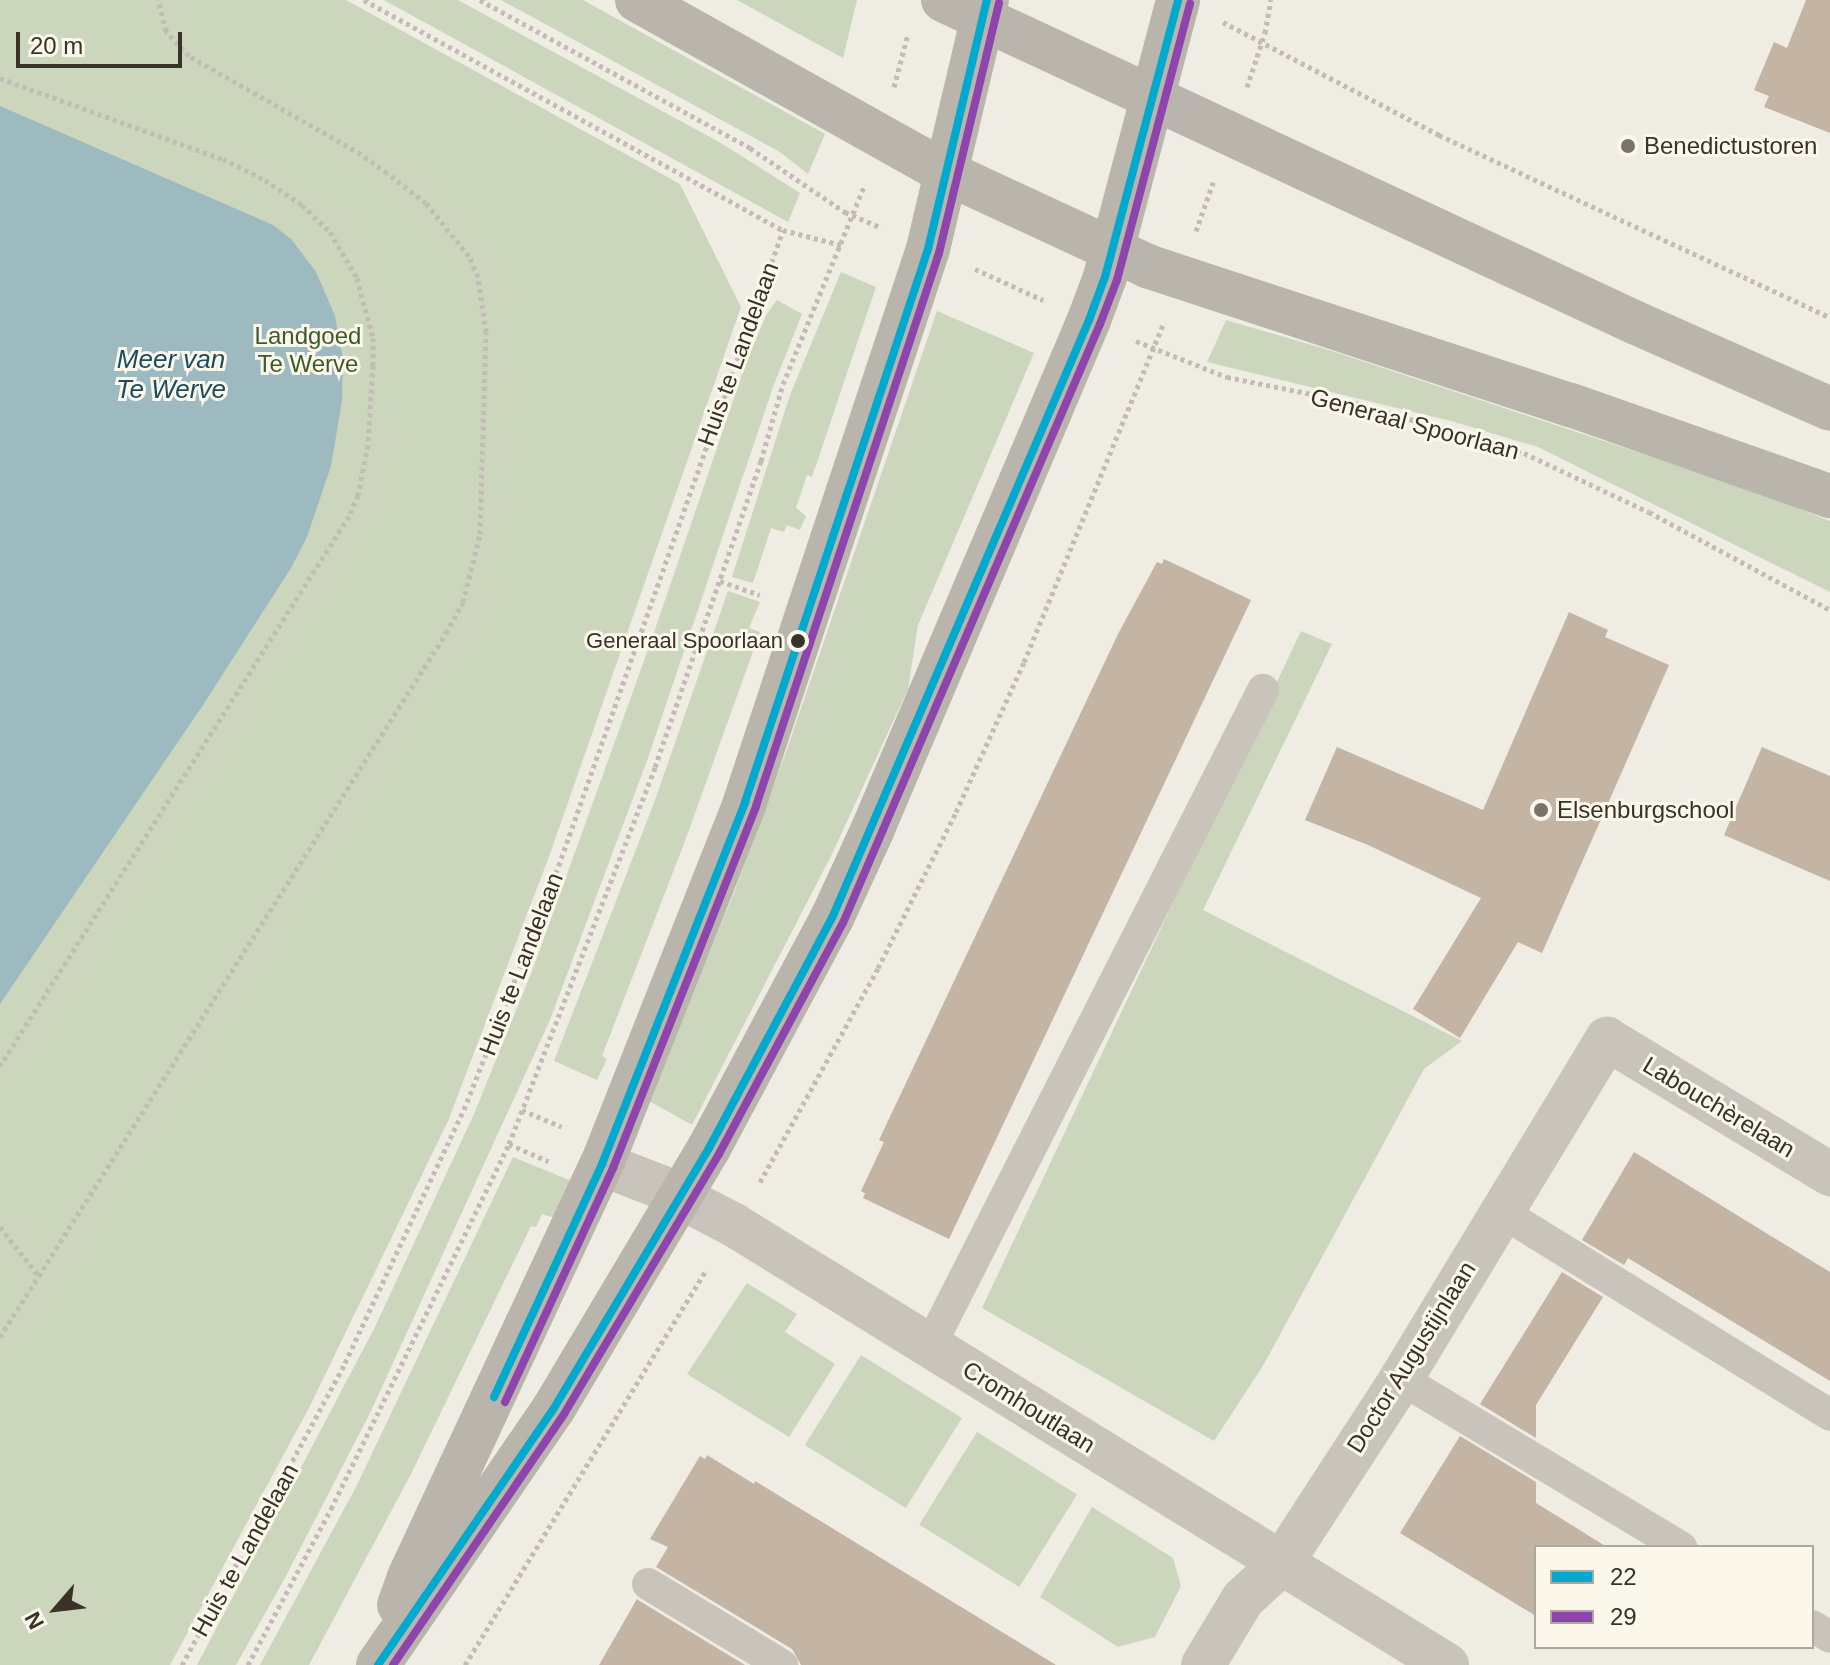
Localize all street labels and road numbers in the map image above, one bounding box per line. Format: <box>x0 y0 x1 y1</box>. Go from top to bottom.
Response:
street label: Huis te Landelaan <box>691 258 785 450</box>
street label: Generaal Spoorlaan <box>1308 382 1522 466</box>
street label: Huis te Landelaan <box>473 869 569 1059</box>
street label: Labouchèrelaan <box>1638 1050 1800 1164</box>
street label: Doctor Augustijnlaan <box>1340 1255 1482 1459</box>
street label: Cromhoutlaan <box>957 1355 1101 1459</box>
street label: Huis te Landelaan <box>186 1458 304 1642</box>

